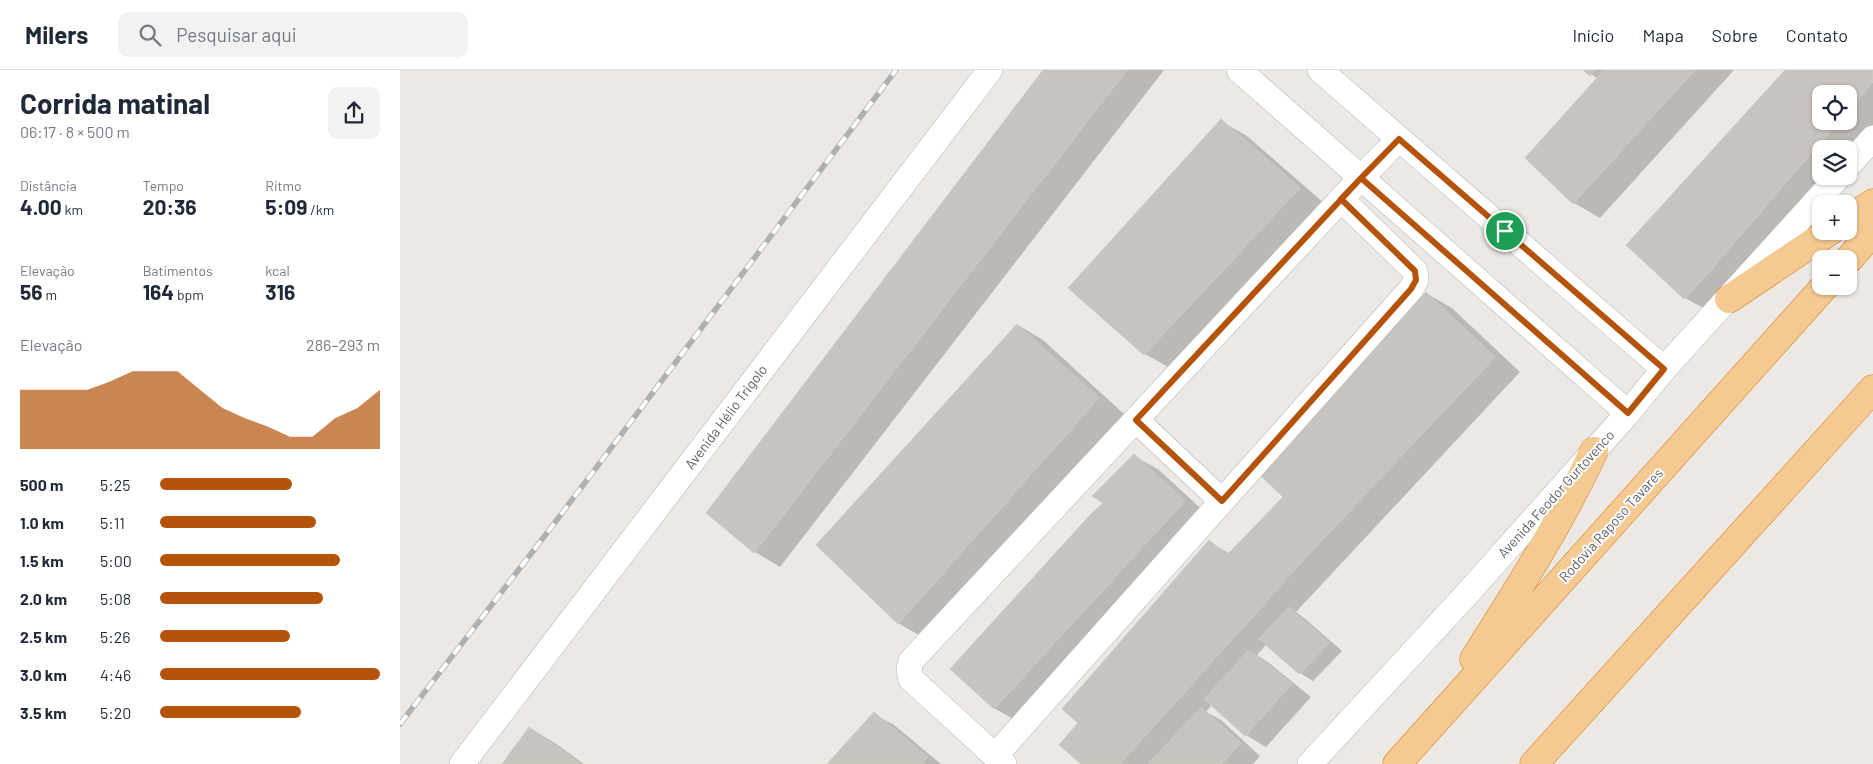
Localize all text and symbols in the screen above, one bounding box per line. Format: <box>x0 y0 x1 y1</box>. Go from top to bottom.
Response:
search box <box>118 12 468 57</box>
text: Milers <box>25 20 88 49</box>
icon: search <box>136 21 164 49</box>
text: Pesquisar aqui <box>176 23 297 46</box>
text: Início <box>1572 24 1614 46</box>
text: Mapa <box>1642 24 1684 46</box>
text: Sobre <box>1712 24 1758 46</box>
text: Contato <box>1786 24 1848 46</box>
map controls <box>1812 85 1857 295</box>
button: locate <box>1812 85 1857 130</box>
text: Corrida matinal <box>20 86 210 120</box>
button: share <box>328 87 380 139</box>
text: 06:17 · 8 × 500 m <box>20 122 130 141</box>
button: layers <box>1812 140 1857 185</box>
text: Distância <box>20 177 77 194</box>
text: Tempo <box>143 177 184 194</box>
text: Ritmo <box>265 177 302 194</box>
text: 4.00 <box>20 194 62 219</box>
text: 20:36 <box>143 194 197 219</box>
text: 5:09 <box>265 194 307 219</box>
button: + <box>1812 195 1857 240</box>
text: km <box>62 201 83 218</box>
text: /km <box>307 201 334 218</box>
pin <box>1484 210 1526 252</box>
icon: arrive <box>1491 217 1519 245</box>
button: − <box>1812 250 1857 295</box>
text: Elevação <box>20 262 75 279</box>
text: Batimentos <box>143 262 213 279</box>
text: kcal <box>265 262 290 279</box>
text: 56 <box>20 279 43 304</box>
text: 164 <box>143 279 174 304</box>
text: 316 <box>265 279 295 304</box>
text: m <box>43 286 57 303</box>
text: bpm <box>174 286 204 303</box>
text: Elevação <box>20 335 82 354</box>
text: 286–293 m <box>306 335 380 354</box>
street label: Avenida Hélio Trigolo <box>681 361 770 472</box>
street label: Avenida Feodor Gurtovenco <box>1494 426 1618 561</box>
street label: Rodovia Raposo Tavares <box>1555 464 1666 585</box>
text: 500 m <box>20 475 63 494</box>
text: 5:25 <box>100 475 130 494</box>
text: 1.0 km <box>20 513 64 532</box>
text: 5:11 <box>100 513 125 532</box>
text: 1.5 km <box>20 551 64 570</box>
text: 5:00 <box>100 551 132 570</box>
text: 2.0 km <box>20 589 67 608</box>
text: 5:08 <box>100 589 131 608</box>
text: 2.5 km <box>20 627 67 646</box>
text: 5:26 <box>100 627 130 646</box>
text: 3.0 km <box>20 665 67 684</box>
text: 4:46 <box>100 665 131 684</box>
text: 3.5 km <box>20 703 67 722</box>
text: 5:20 <box>100 703 131 722</box>

